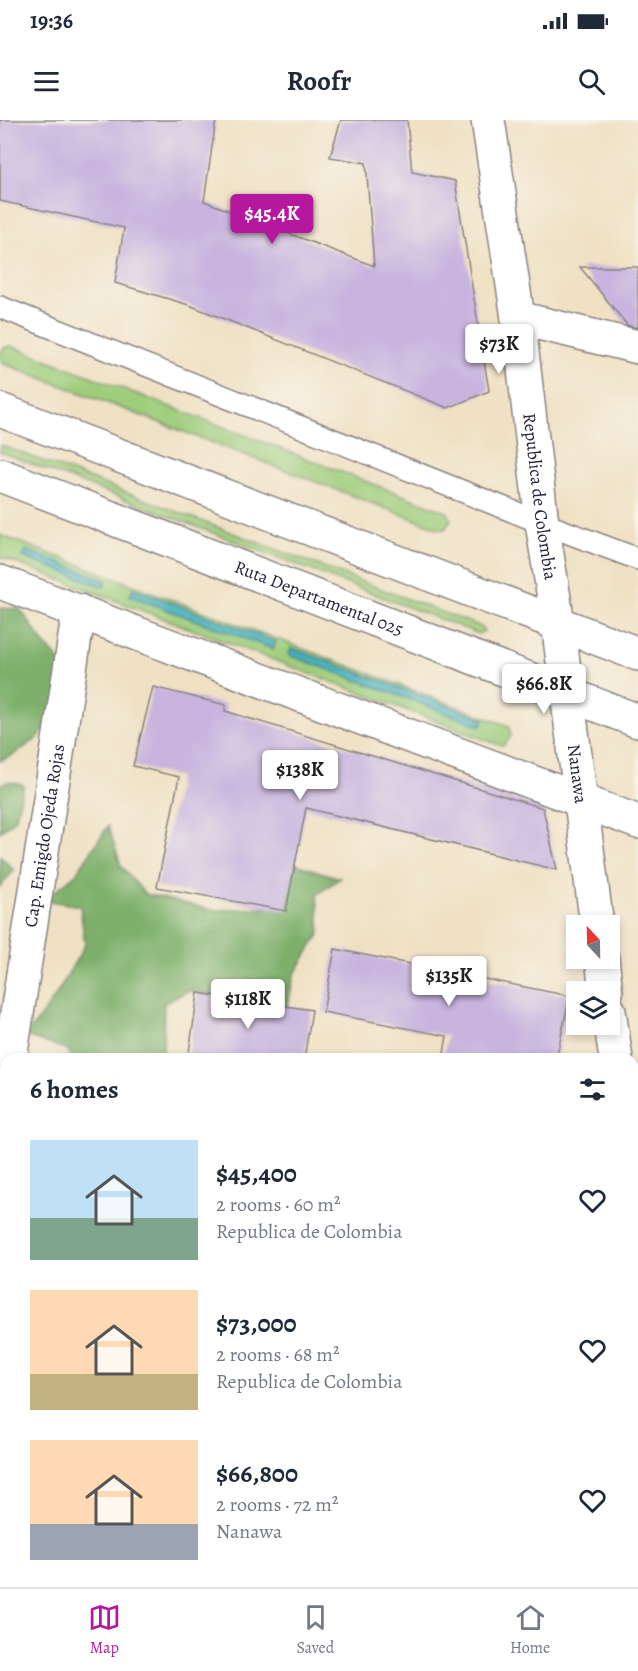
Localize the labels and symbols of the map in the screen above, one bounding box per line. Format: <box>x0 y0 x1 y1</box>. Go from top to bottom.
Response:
pin: $45.4K <box>223 194 321 245</box>
pin: $73K <box>463 324 535 375</box>
street label: Republica de Colombia <box>517 412 563 582</box>
street label: Ruta Departamental 025 <box>231 555 407 641</box>
pin: $66.8K <box>495 664 593 715</box>
street label: Cap. Emigdo Ojeda Rojas <box>18 742 70 929</box>
street label: Nanawa <box>562 743 593 806</box>
pin: $138K <box>258 750 342 801</box>
north arrow <box>566 915 620 969</box>
pin: $135K <box>407 956 491 1007</box>
pin: $118K <box>206 979 290 1030</box>

